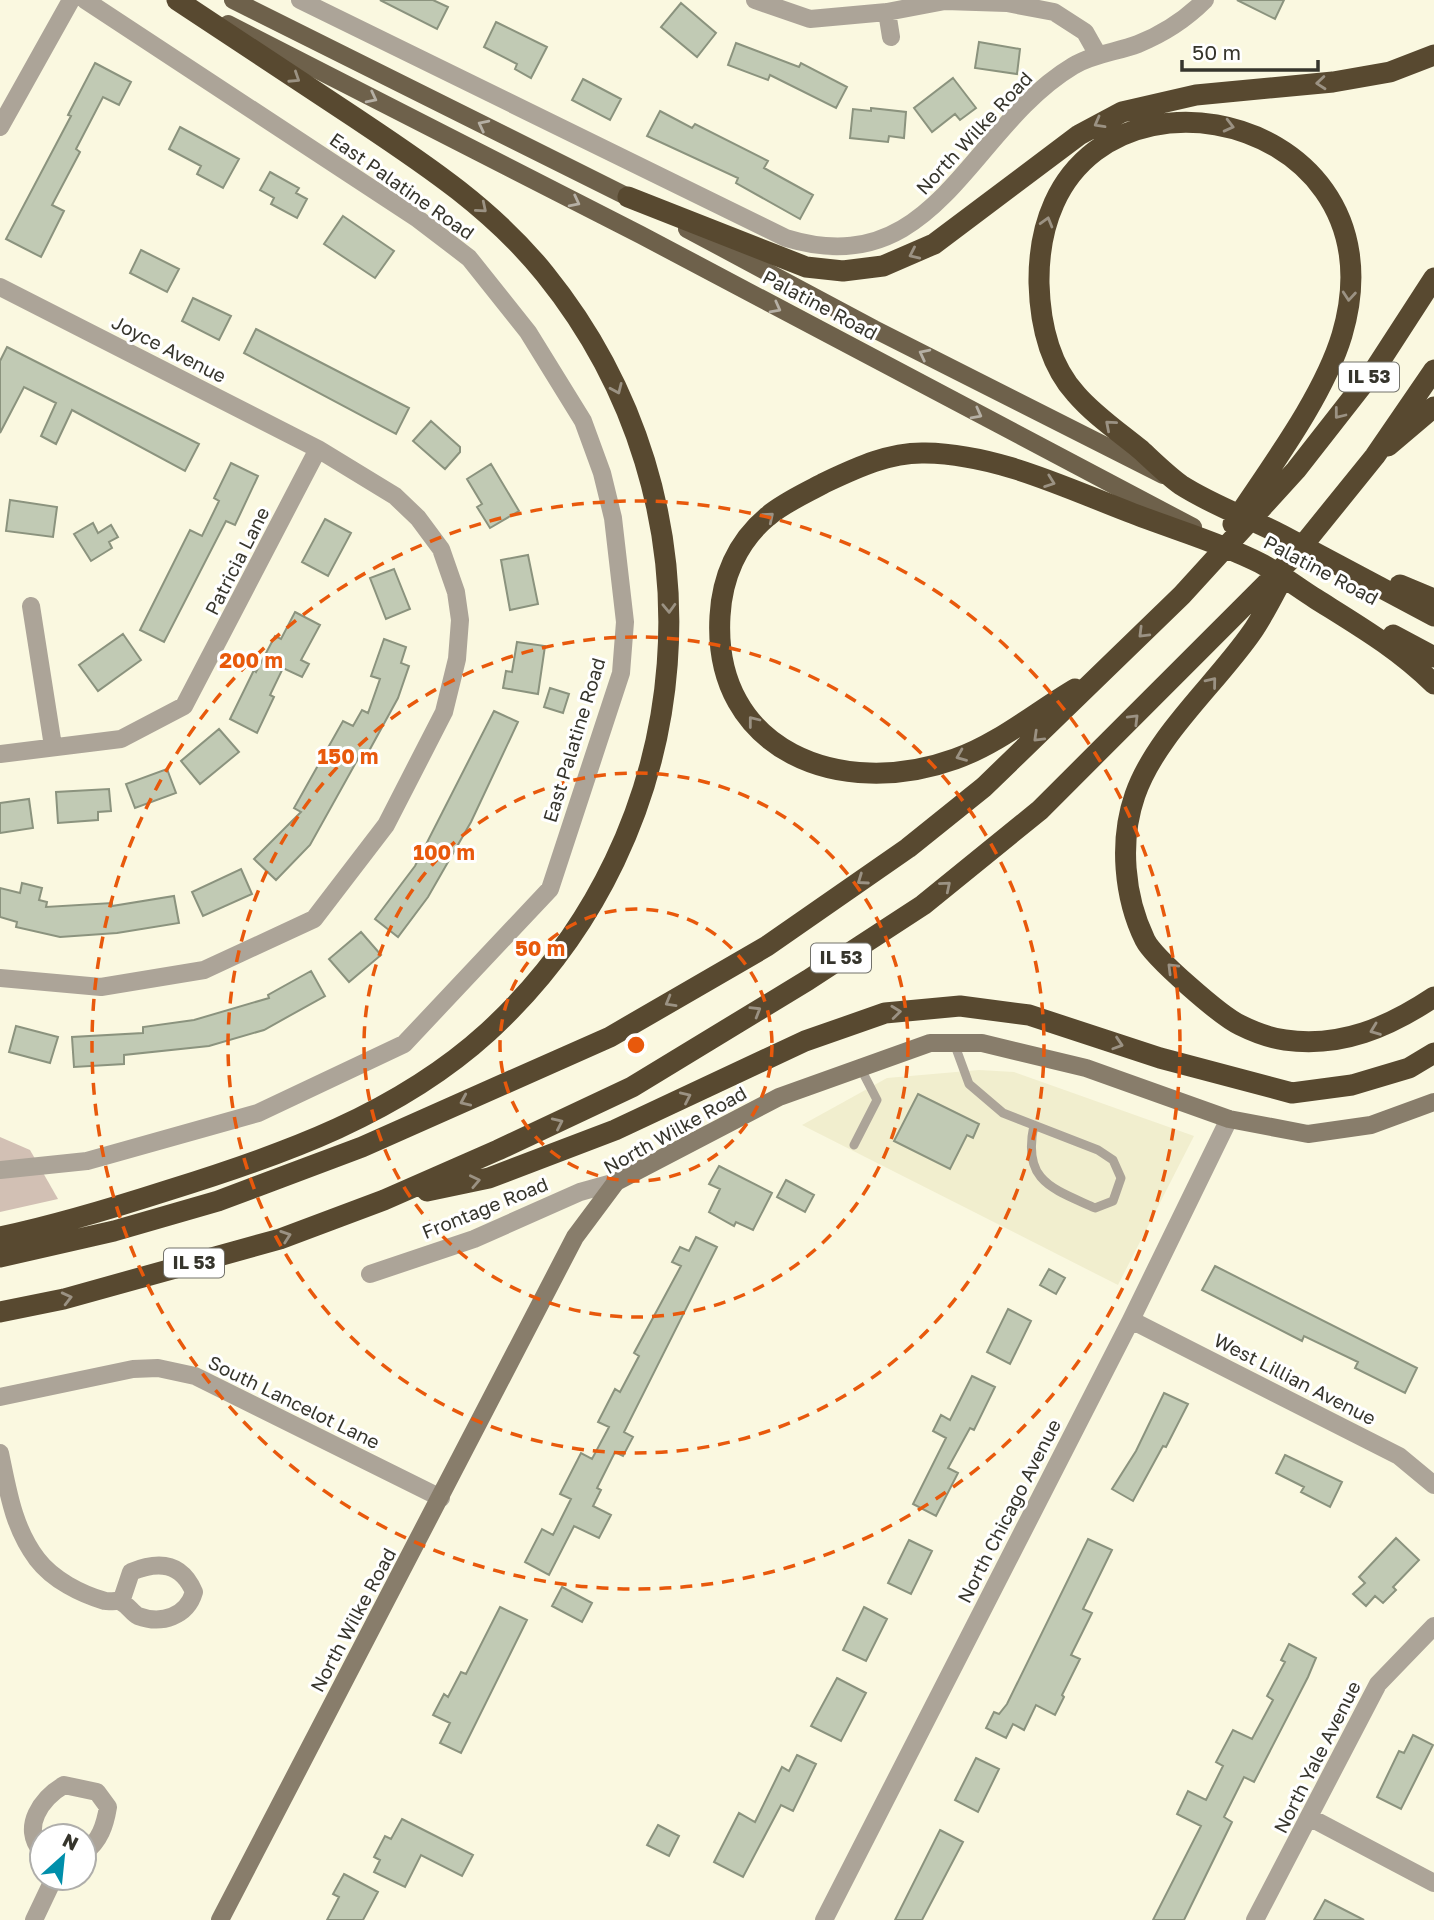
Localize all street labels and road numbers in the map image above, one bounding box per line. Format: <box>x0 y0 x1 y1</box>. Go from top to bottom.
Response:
street label: North Wilke Road <box>911 66 1037 199</box>
street label: East Palatine Road <box>326 127 479 244</box>
street label: Palatine Road <box>759 265 881 344</box>
street label: Joyce Avenue <box>108 310 230 387</box>
road number: IL 53 <box>1339 362 1399 391</box>
street label: Patricia Lane <box>199 503 274 619</box>
street label: Palatine Road <box>1260 530 1382 609</box>
street label: East Palatine Road <box>538 655 609 825</box>
road number: IL 53 <box>811 944 871 973</box>
street label: North Wilke Road <box>599 1081 750 1178</box>
street label: Frontage Road <box>418 1172 551 1243</box>
road number: IL 53 <box>164 1248 224 1278</box>
street label: West Lillian Avenue <box>1211 1328 1380 1429</box>
street label: South Lancelot Lane <box>205 1350 384 1453</box>
street label: North Chicago Avenue <box>952 1415 1065 1607</box>
street label: North Wilke Road <box>305 1544 400 1696</box>
street label: North Yale Avenue <box>1268 1677 1365 1837</box>

